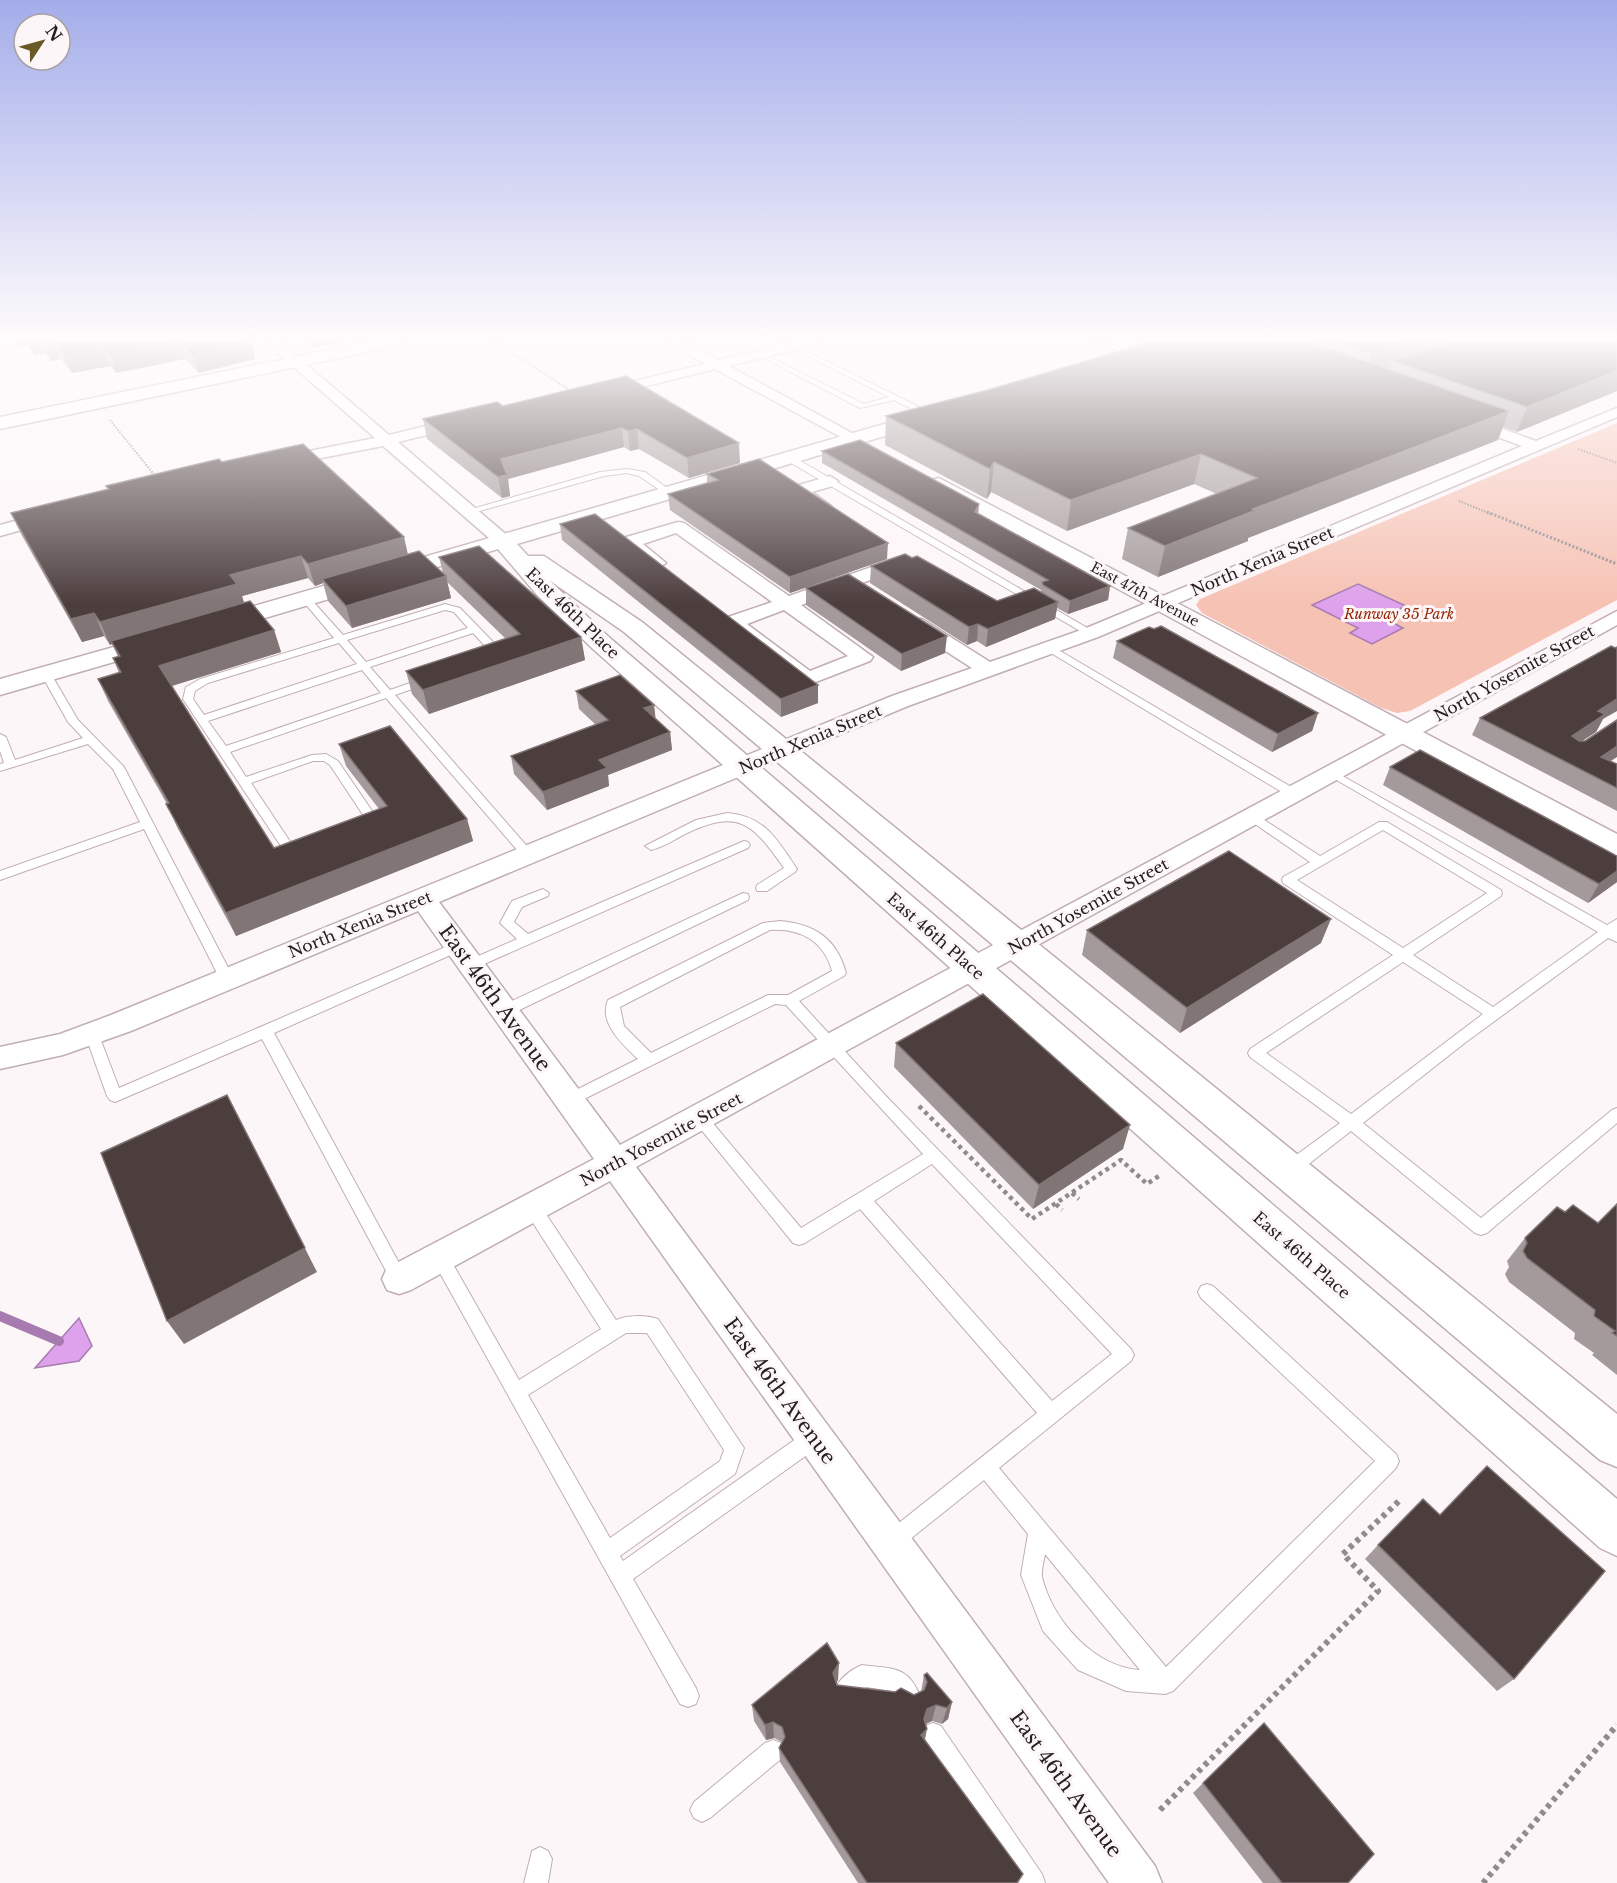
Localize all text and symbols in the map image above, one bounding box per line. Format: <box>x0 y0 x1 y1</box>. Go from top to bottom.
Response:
north arrow <box>12 12 72 72</box>
text: N <box>42 21 67 45</box>
street label: North Xenia Street <box>1188 522 1336 600</box>
street label: East 47th Avenue <box>1088 558 1202 630</box>
street label: East 46th Place <box>522 563 624 663</box>
park label: Runway 35 Park <box>1343 605 1454 623</box>
street label: North Yosemite Street <box>1430 620 1598 726</box>
street label: North Xenia Street <box>736 700 884 778</box>
street label: North Yosemite Street <box>1004 853 1172 959</box>
street label: North Xenia Street <box>285 886 435 962</box>
street label: East 46th Place <box>883 888 989 984</box>
street label: East 46th Avenue <box>434 920 556 1076</box>
street label: North Yosemite Street <box>577 1088 745 1190</box>
street label: East 46th Place <box>1249 1207 1355 1303</box>
street label: East 46th Avenue <box>719 1313 841 1469</box>
street label: East 46th Avenue <box>1005 1706 1127 1862</box>

